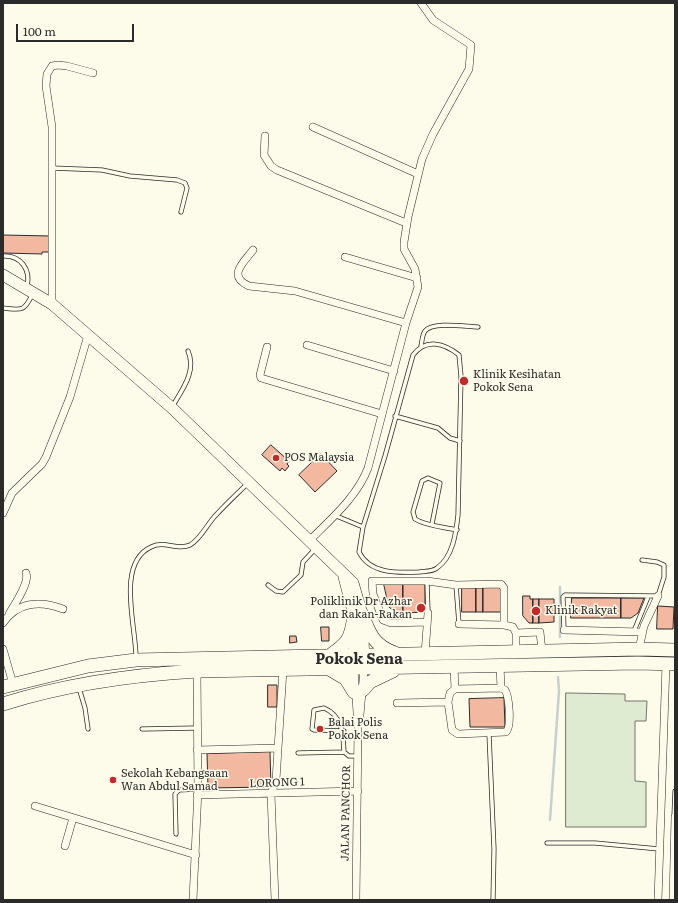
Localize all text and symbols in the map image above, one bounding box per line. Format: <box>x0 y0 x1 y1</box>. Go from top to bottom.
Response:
scale bar <box>18 16 136 42</box>
text: 100 m <box>23 22 56 40</box>
place label: Klinik Kesihatan Pokok Sena <box>473 368 561 394</box>
marker: Klinik Kesihatan Pokok Sena <box>458 375 470 387</box>
place label: POS Malaysia <box>284 451 354 465</box>
marker: POS Malaysia <box>271 453 281 463</box>
place label: Poliklinik Dr Azhar dan Rakan-Rakan <box>310 595 412 621</box>
marker: Poliklinik Dr Azhar dan Rakan-Rakan <box>415 602 427 614</box>
place label: Klinik Rakyat <box>545 604 617 618</box>
marker: Klinik Rakyat <box>530 605 542 617</box>
district label: Pokok Sena <box>315 651 403 669</box>
place label: Balai Polis Pokok Sena <box>328 716 388 742</box>
marker: Balai Polis Pokok Sena <box>315 724 325 734</box>
street label: JALAN PANCHOR <box>339 765 353 861</box>
place label: Sekolah Kebangsaan Wan Abdul Samad <box>121 767 228 793</box>
marker: Sekolah Kebangsaan Wan Abdul Samad <box>108 775 118 785</box>
street label: LORONG 1 <box>249 775 305 791</box>

